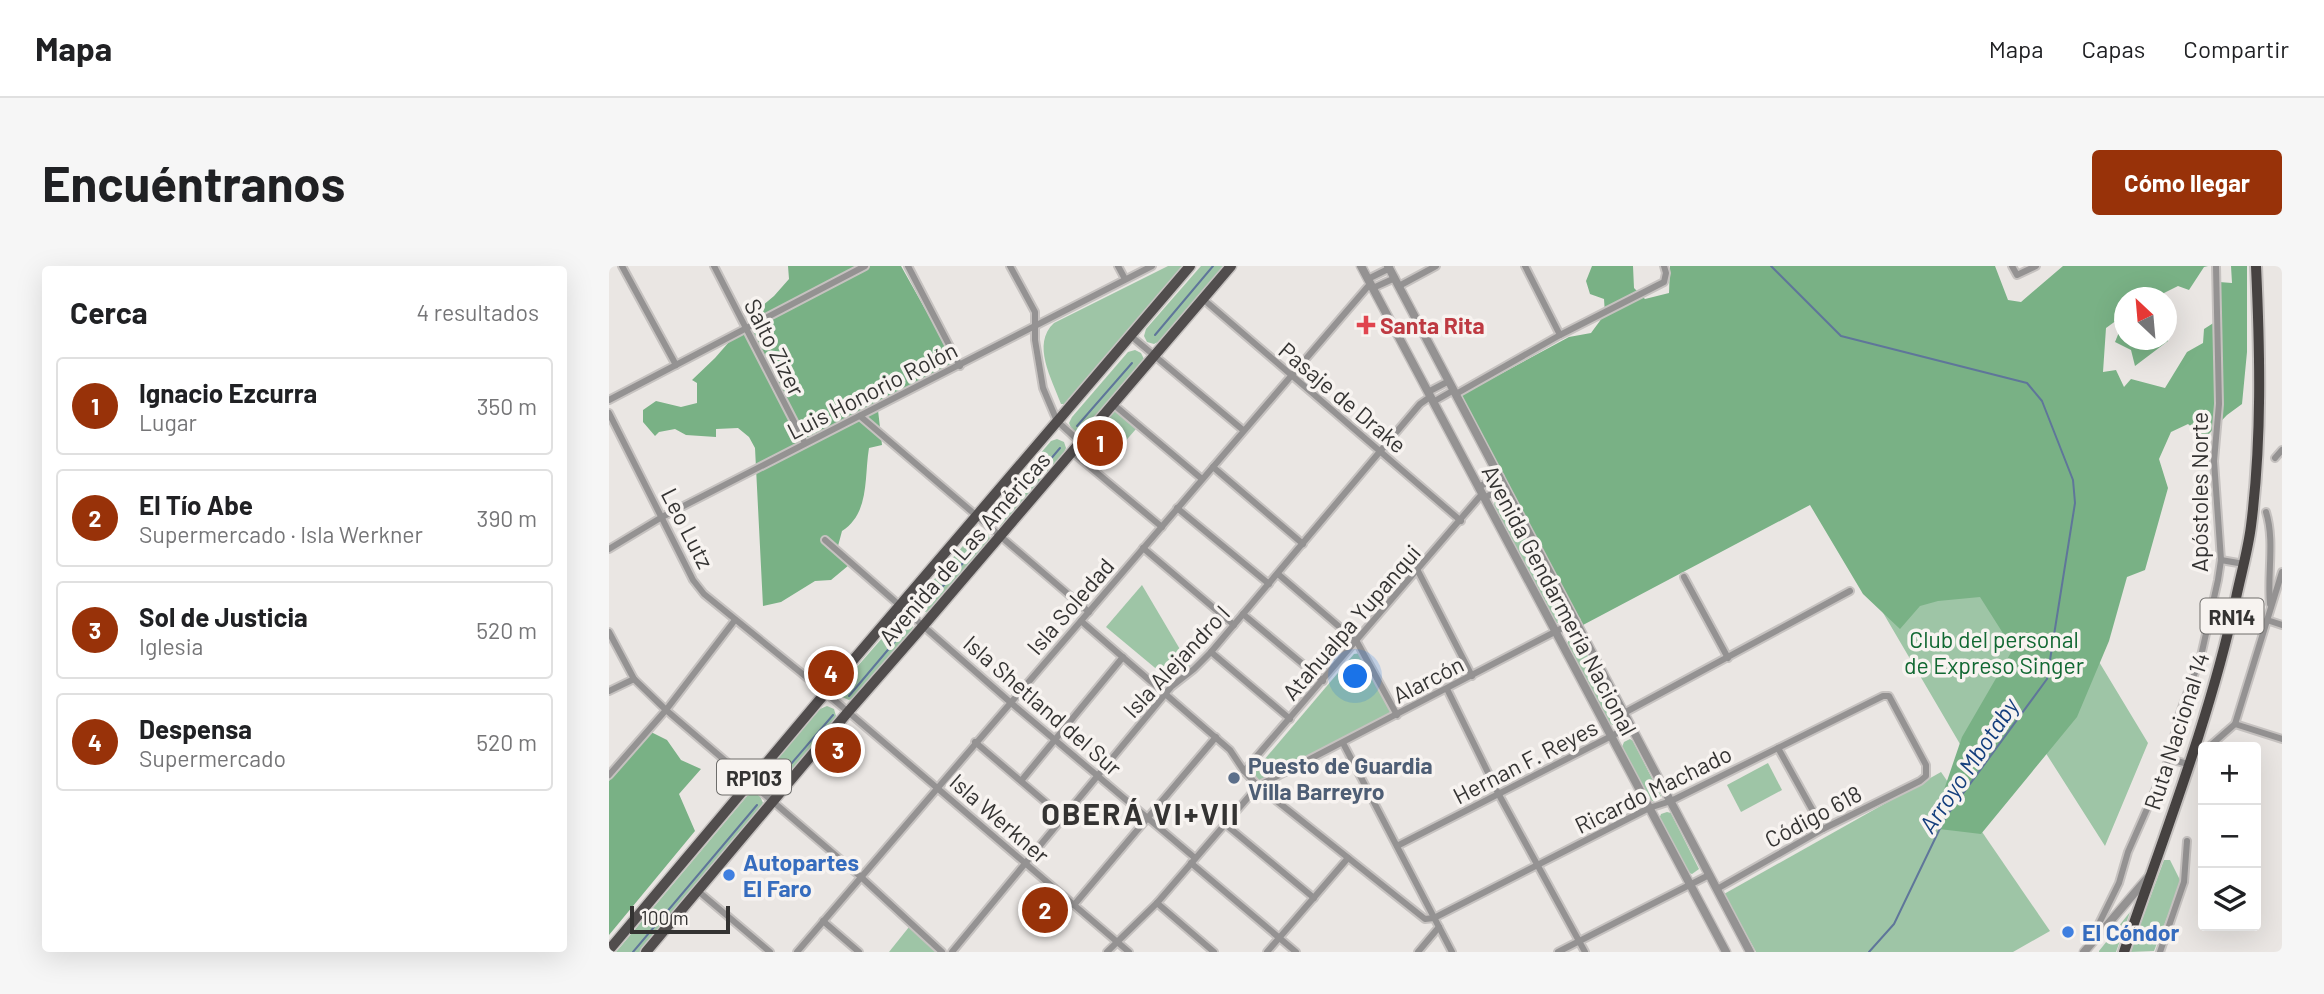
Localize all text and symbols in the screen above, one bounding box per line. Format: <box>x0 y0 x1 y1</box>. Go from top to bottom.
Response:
text: Mapa <box>35 28 112 68</box>
text: Mapa <box>1989 34 2044 63</box>
text: Capas <box>2082 34 2145 63</box>
text: Compartir <box>2183 34 2289 63</box>
button: Cómo llegar <box>2092 150 2282 215</box>
text: Encuéntranos <box>42 153 345 212</box>
north arrow <box>2114 287 2177 350</box>
text: Cerca <box>70 294 148 330</box>
street label: Salto Zizer <box>739 294 812 401</box>
text: 4 resultados <box>416 298 539 326</box>
place label: Santa Rita <box>1380 311 1485 339</box>
marker: Santa Rita <box>1358 317 1374 333</box>
street label: Luis Honorio Rolón <box>782 335 962 445</box>
street label: Pasaje de Drake <box>1274 336 1412 458</box>
text: Ignacio Ezcurra <box>139 377 317 408</box>
text: 1 <box>91 392 99 420</box>
text: 350 m <box>477 392 537 420</box>
text: Lugar <box>139 408 197 436</box>
street label: Apóstoles Norte <box>2185 412 2213 572</box>
pin: 1 <box>1077 417 1123 469</box>
street label: Avenida de Las Américas <box>872 446 1056 650</box>
street label: Avenida Gendarmería Nacional <box>1477 460 1643 740</box>
street label: Leo Lutz <box>656 483 720 573</box>
text: El Tío Abe <box>139 489 253 520</box>
text: 2 <box>89 504 101 532</box>
text: 390 m <box>477 504 537 532</box>
text: Supermercado · Isla Werkner <box>139 520 423 548</box>
street label: Atahualpa Yupanqui <box>1276 538 1426 706</box>
street label: Isla Soledad <box>1020 552 1120 660</box>
road number: RN14 <box>2201 598 2263 634</box>
street label: Isla Alejandro I <box>1117 599 1235 723</box>
text: Sol de Justicia <box>139 601 308 632</box>
text: 3 <box>89 616 101 644</box>
text: 520 m <box>476 616 537 644</box>
park label: Club del personal de Expreso Singer <box>1904 625 2085 679</box>
street label: Isla Shetland del Sur <box>958 629 1128 782</box>
text: Iglesia <box>139 632 203 660</box>
pin: 4 <box>808 647 854 699</box>
street label: Alarcón <box>1388 649 1468 709</box>
street label: Ruta Nacional 14 <box>2137 649 2215 813</box>
your location <box>1338 659 1372 693</box>
water label: Arroyo Mbotaby <box>1912 691 2025 838</box>
text: Despensa <box>139 713 252 744</box>
street label: Hernan F. Reyes <box>1448 713 1602 809</box>
pin: 3 <box>815 724 861 776</box>
text: 4 <box>88 728 102 756</box>
text: 520 m <box>476 728 537 756</box>
street label: Ricardo Machado <box>1570 739 1736 839</box>
map controls <box>2198 742 2261 931</box>
button: + <box>2198 742 2261 805</box>
text: Supermercado <box>139 744 286 772</box>
place label: Puesto de Guardia Villa Barreyro <box>1248 751 1433 805</box>
road number: RP103 <box>717 760 791 794</box>
street label: Isla Werkner <box>944 767 1056 869</box>
marker: Puesto de Guardia Villa Barreyro <box>1226 770 1242 786</box>
street label: Código 618 <box>1760 779 1866 853</box>
district label: OBERÁ VI+VII <box>1041 795 1241 831</box>
button: − <box>2198 805 2261 868</box>
place label: Autopartes El Faro <box>743 848 859 902</box>
marker: Autopartes El Faro <box>721 867 737 883</box>
button: layers <box>2198 868 2261 931</box>
pin: 2 <box>1022 884 1068 936</box>
scale bar <box>630 903 730 935</box>
text: 100 m <box>641 906 689 929</box>
place label: El Cóndor <box>2082 918 2180 946</box>
marker: El Cóndor <box>2060 924 2076 940</box>

